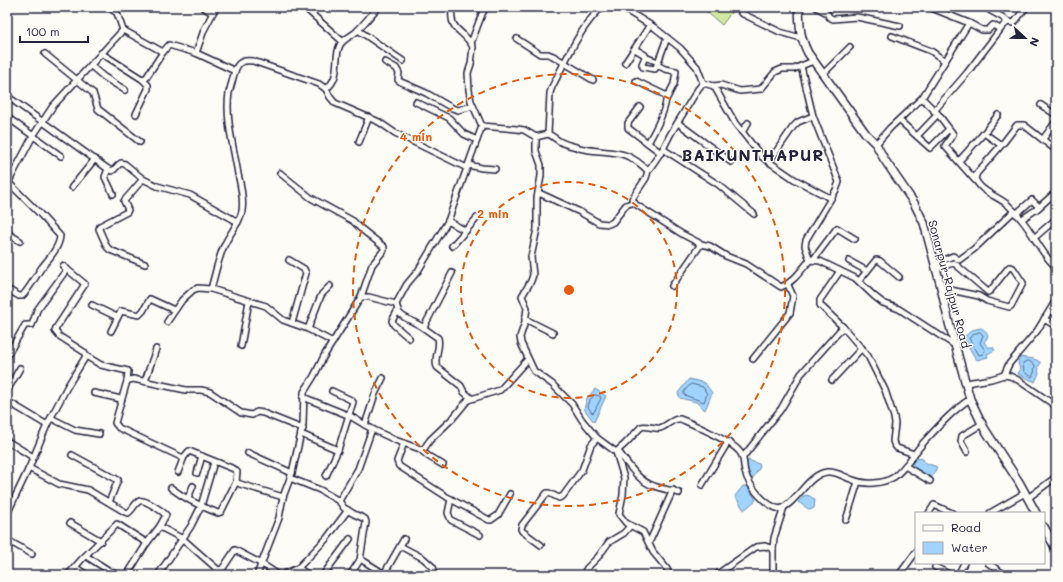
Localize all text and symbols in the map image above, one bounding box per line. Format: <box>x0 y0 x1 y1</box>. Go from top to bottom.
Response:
scale bar <box>20 18 88 44</box>
north arrow <box>1005 18 1045 58</box>
text: 100 m <box>26 23 60 39</box>
text: N <box>1026 35 1043 49</box>
text: 4 min <box>400 128 432 144</box>
district label: BAIKUNTHAPUR <box>682 144 824 165</box>
text: 2 min <box>477 205 509 221</box>
street label: Sonarpur-Rajpur Road <box>925 218 975 350</box>
centre of rings <box>562 283 576 297</box>
legend <box>915 512 1045 564</box>
text: Road <box>951 519 981 535</box>
text: Water <box>951 539 988 555</box>

